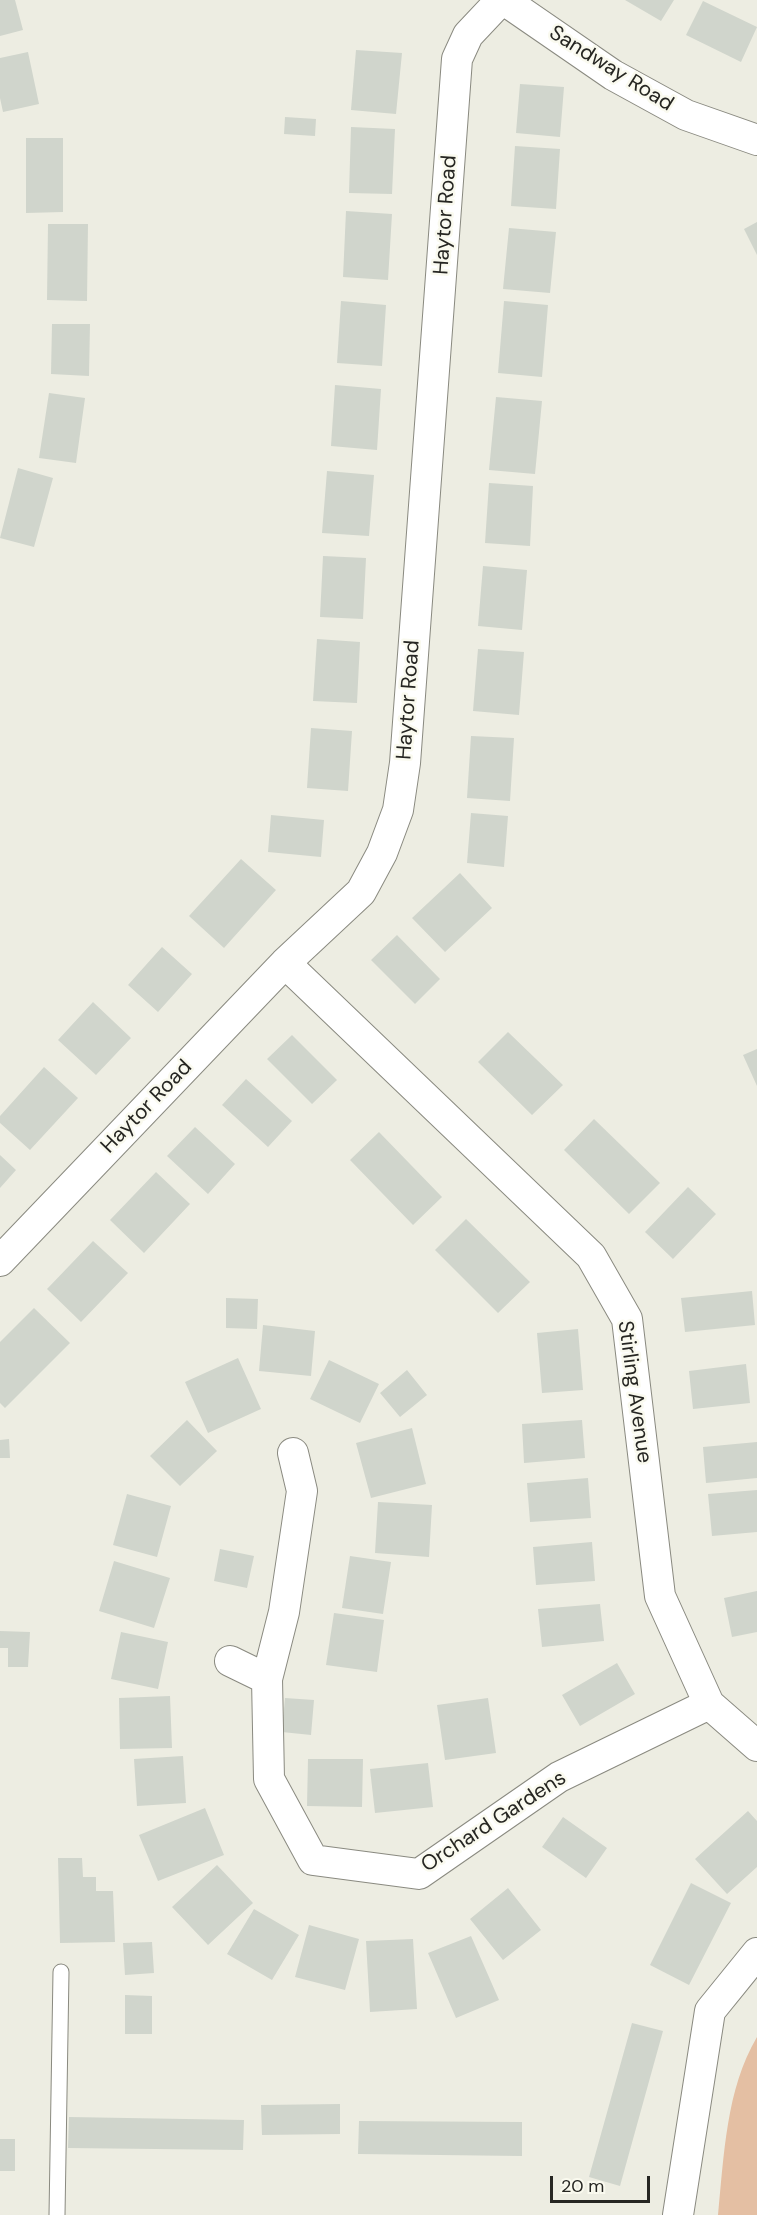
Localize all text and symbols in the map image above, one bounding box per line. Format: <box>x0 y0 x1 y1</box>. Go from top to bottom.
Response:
street label: Sandway Road <box>544 21 678 117</box>
street label: Haytor Road <box>429 154 463 276</box>
street label: Haytor Road <box>392 639 426 761</box>
street label: Haytor Road <box>96 1055 198 1159</box>
street label: Stirling Avenue <box>612 1319 656 1465</box>
street label: Orchard Gardens <box>417 1766 571 1878</box>
scale bar <box>553 2164 654 2202</box>
text: 20 m <box>561 2174 604 2198</box>

